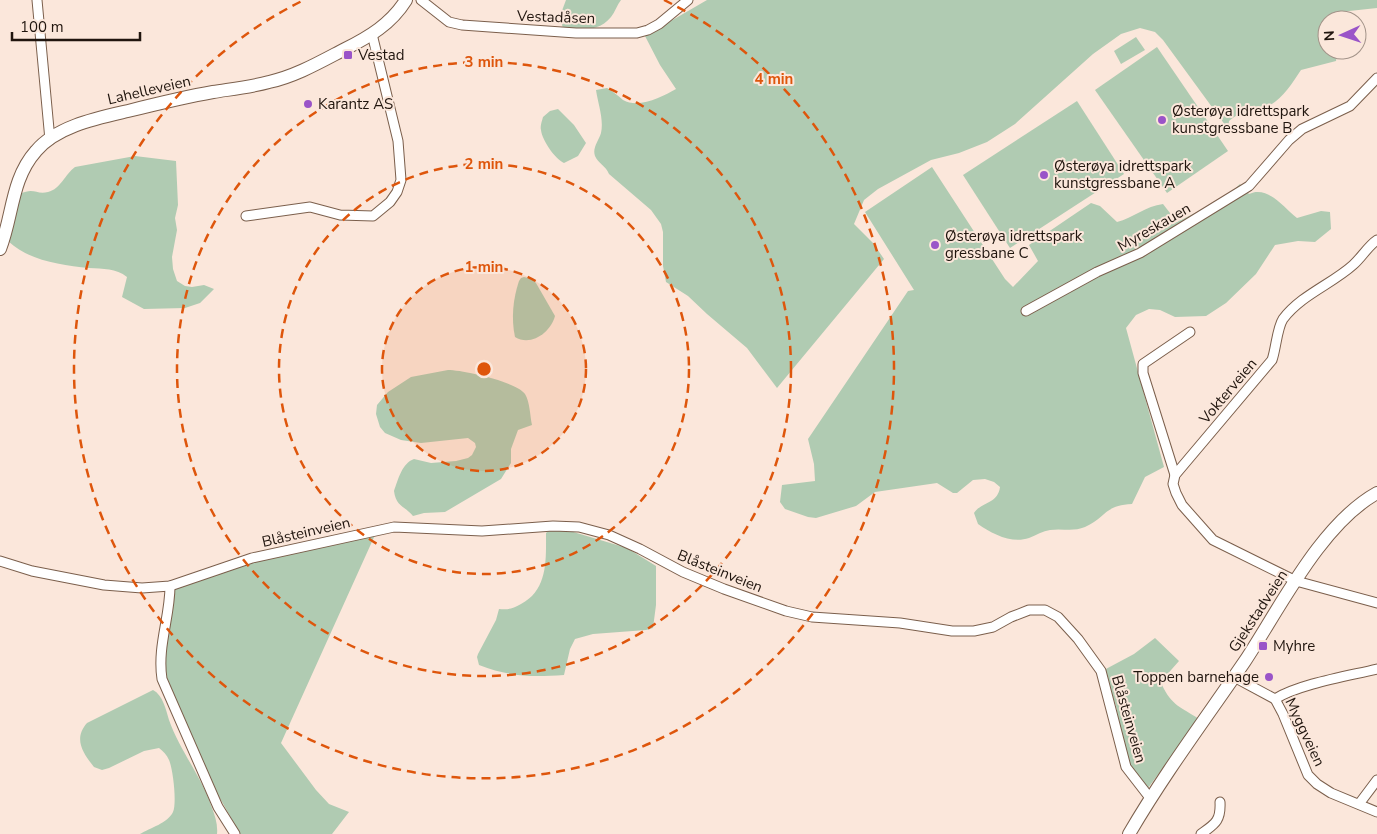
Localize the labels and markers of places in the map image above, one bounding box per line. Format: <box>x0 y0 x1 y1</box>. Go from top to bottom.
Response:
place label: Vestad <box>357 45 405 65</box>
marker: Vestad <box>342 49 354 61</box>
place label: Karantz AS <box>318 94 393 114</box>
marker: Karantz AS <box>302 98 314 110</box>
place label: Østerøya idrettspark kunstgressbane B <box>1172 101 1310 138</box>
marker: Østerøya idrettspark kunstgressbane B <box>1156 114 1168 126</box>
place label: Østerøya idrettspark kunstgressbane A <box>1054 156 1192 193</box>
marker: Østerøya idrettspark kunstgressbane A <box>1038 169 1050 181</box>
place label: Østerøya idrettspark gressbane C <box>945 226 1083 263</box>
marker: Østerøya idrettspark gressbane C <box>929 239 941 251</box>
centre of rings <box>475 360 493 378</box>
place label: Myhre <box>1273 636 1315 656</box>
marker: Myhre <box>1257 640 1269 652</box>
place label: Toppen barnehage <box>1133 667 1259 687</box>
marker: Toppen barnehage <box>1263 671 1275 683</box>

